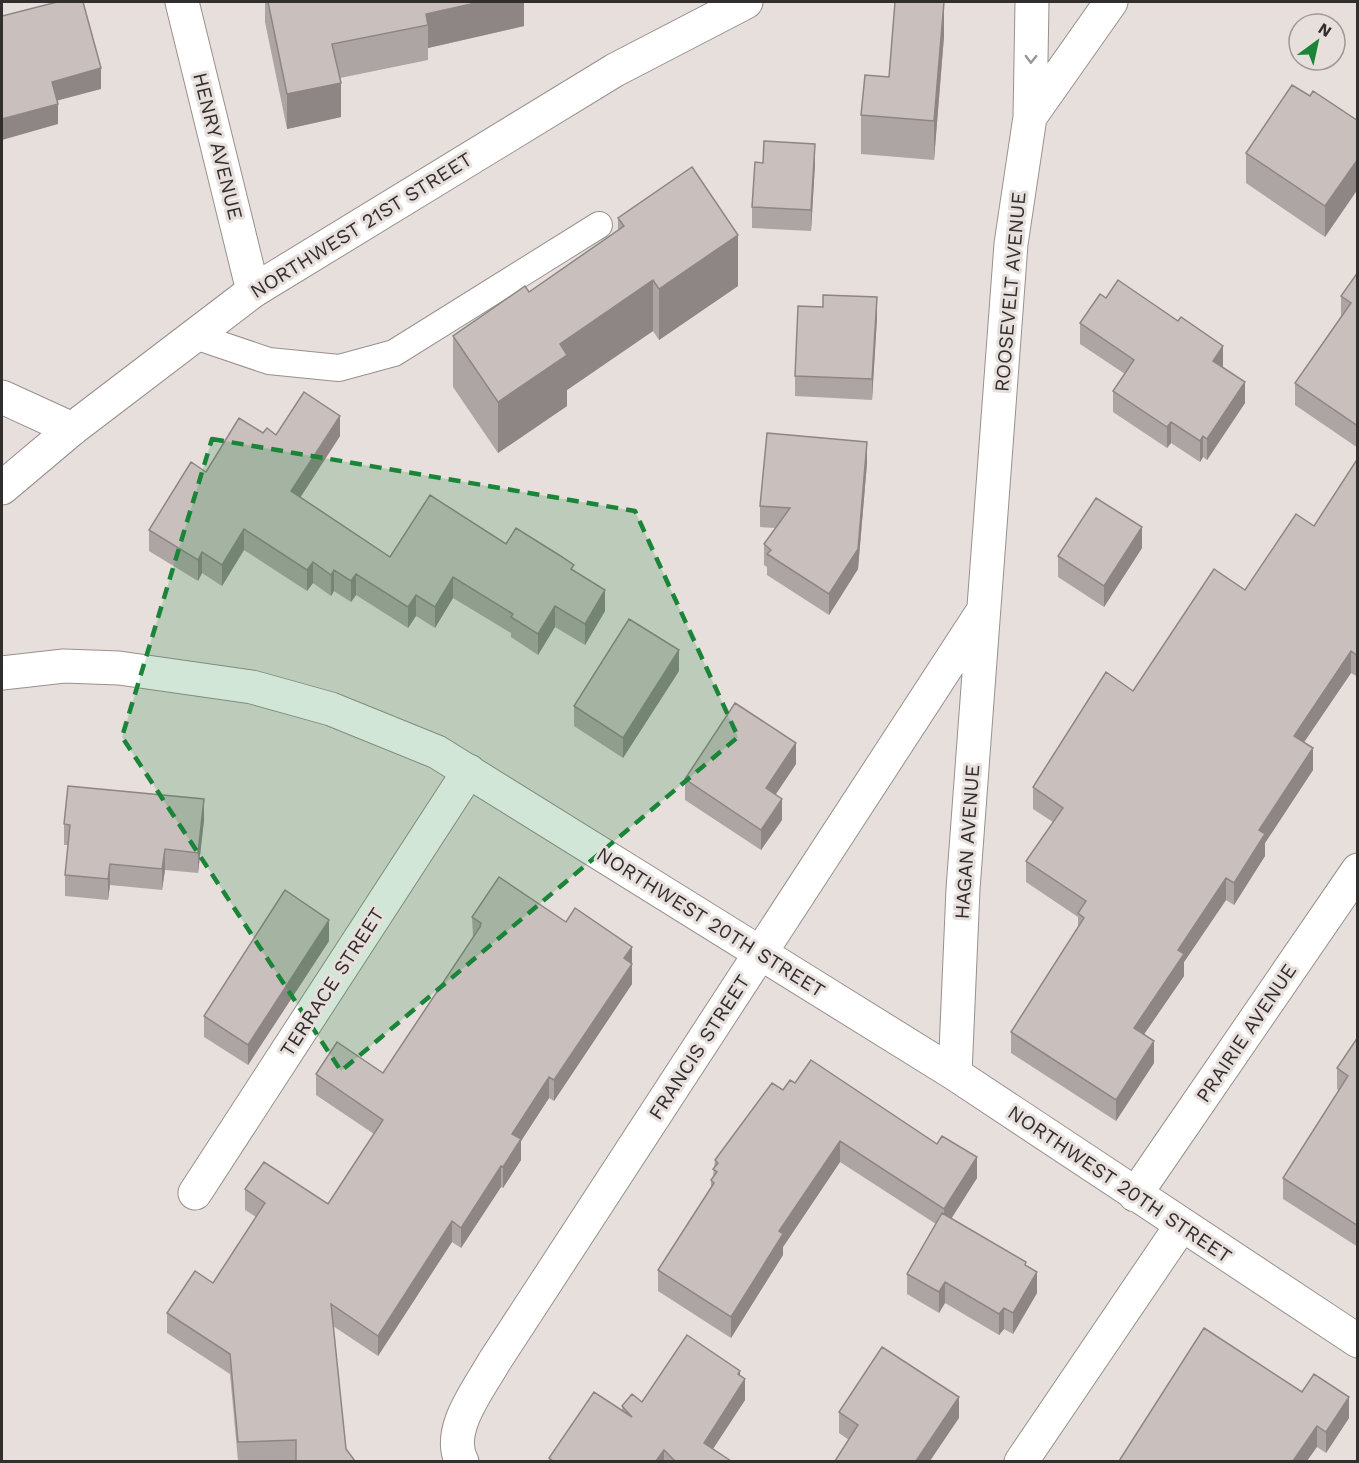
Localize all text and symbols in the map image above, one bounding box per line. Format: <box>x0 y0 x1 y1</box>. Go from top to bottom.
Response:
north arrow <box>1287 12 1347 72</box>
text: N <box>1315 19 1335 41</box>
one-way arrow <box>1025 55 1037 64</box>
street label: HENRY AVENUE <box>188 70 248 222</box>
street label: NORTHWEST 21ST STREET <box>246 147 476 303</box>
street label: ROOSEVELT AVENUE <box>989 191 1031 393</box>
street label: HAGAN AVENUE <box>950 764 984 920</box>
street label: NORTHWEST 20TH STREET <box>592 842 830 1002</box>
street label: TERRACE STREET <box>275 903 389 1061</box>
street label: PRAIRIE AVENUE <box>1191 959 1301 1107</box>
street label: FRANCIS STREET <box>643 970 755 1124</box>
street label: NORTHWEST 20TH STREET <box>1004 1100 1236 1268</box>

